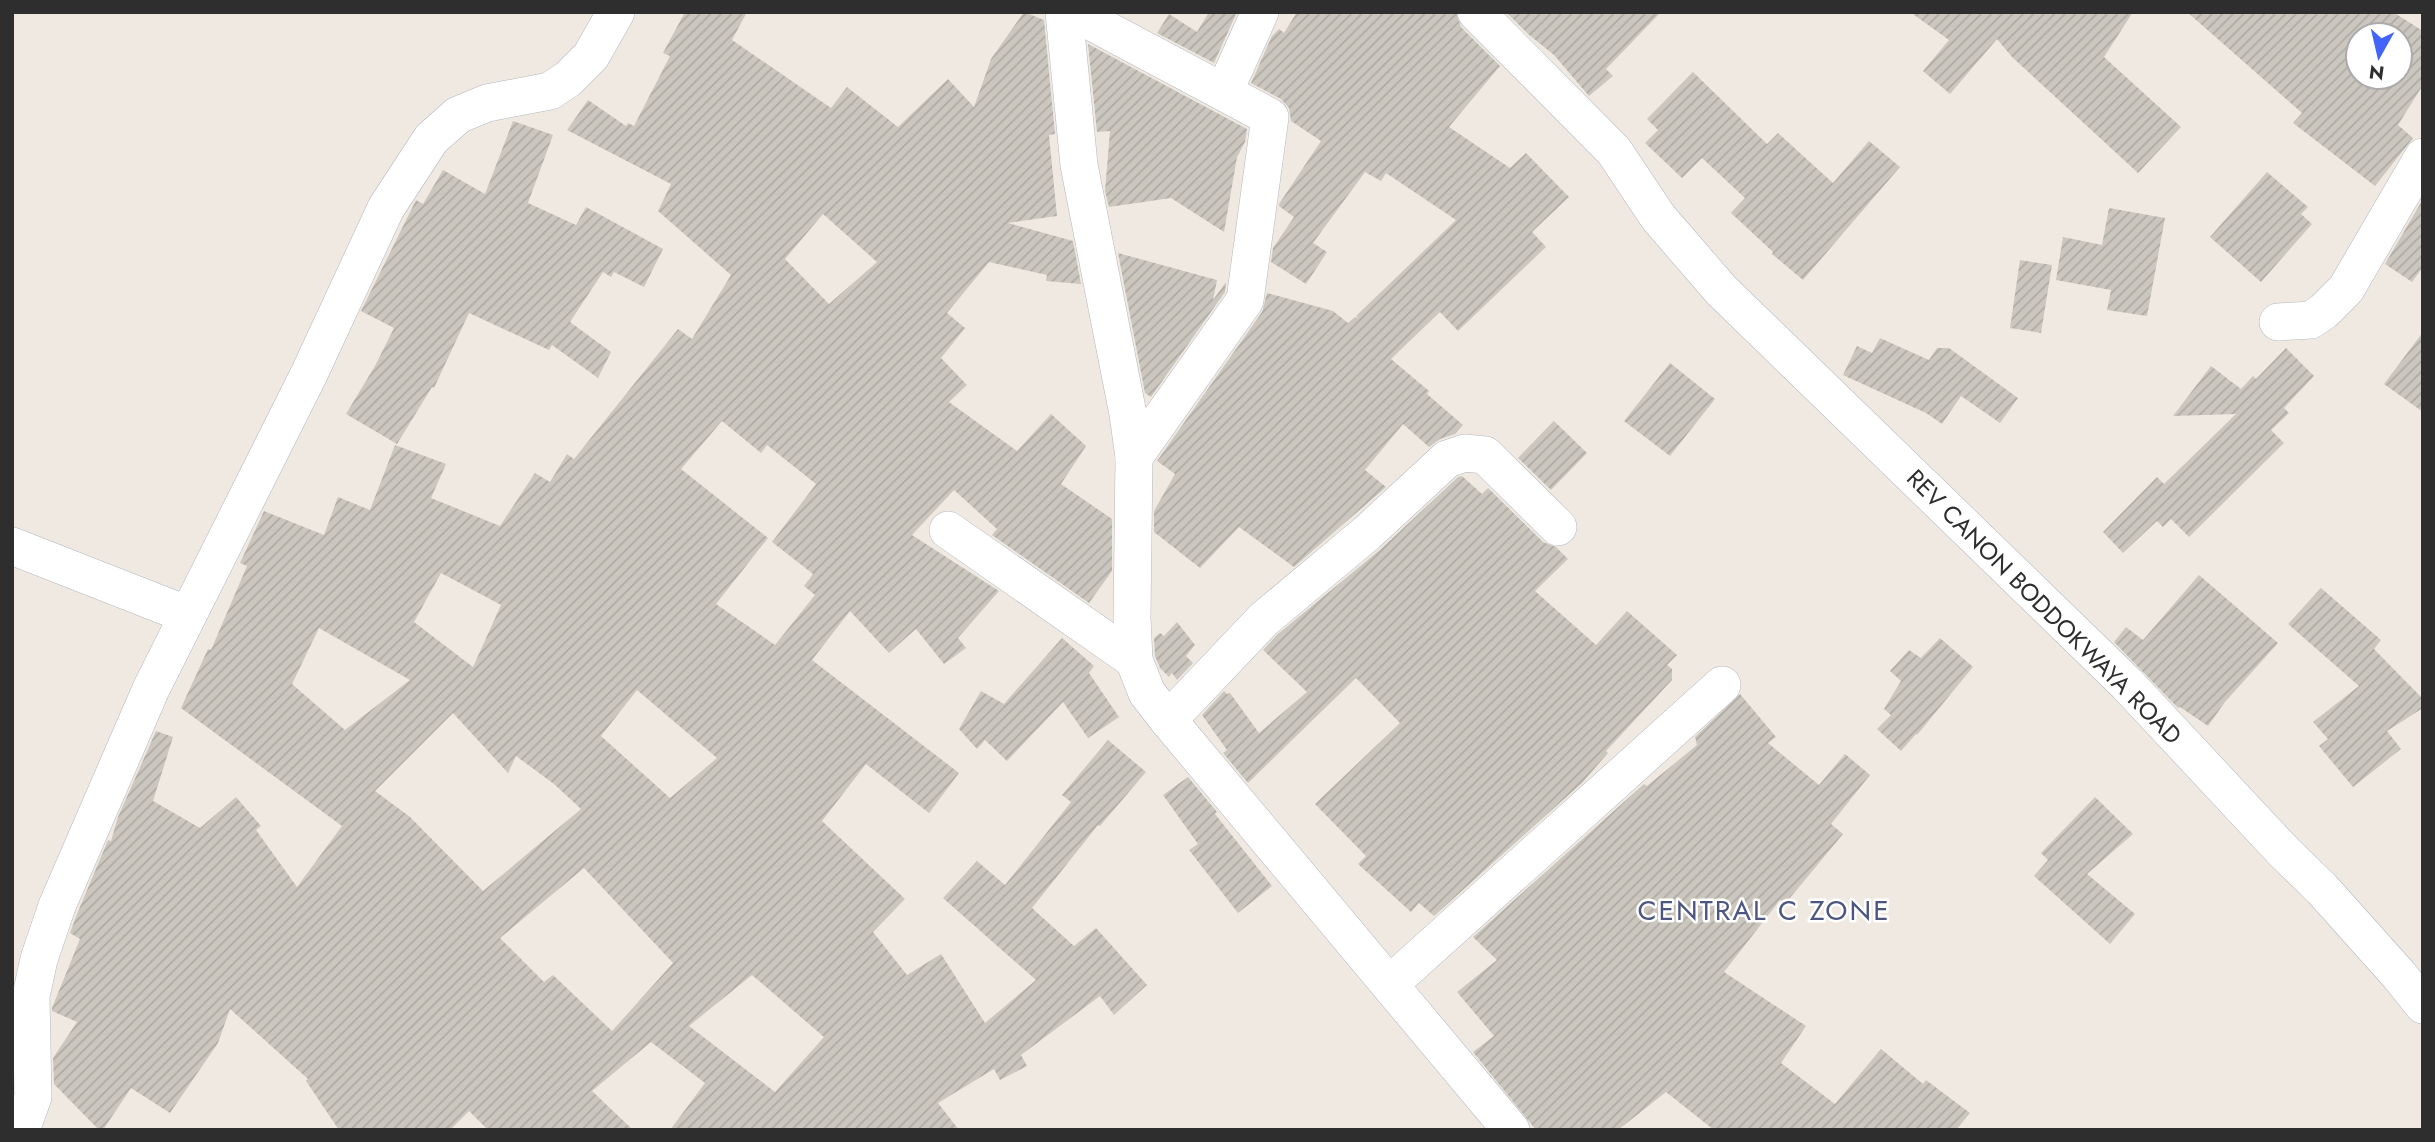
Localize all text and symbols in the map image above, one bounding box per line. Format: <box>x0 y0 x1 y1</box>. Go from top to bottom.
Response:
north arrow <box>2344 21 2414 91</box>
text: N <box>2367 58 2386 87</box>
street label: REV CANON BODDOKWAYA ROAD <box>1899 461 2190 752</box>
district label: CENTRAL C ZONE <box>1637 890 1891 931</box>

